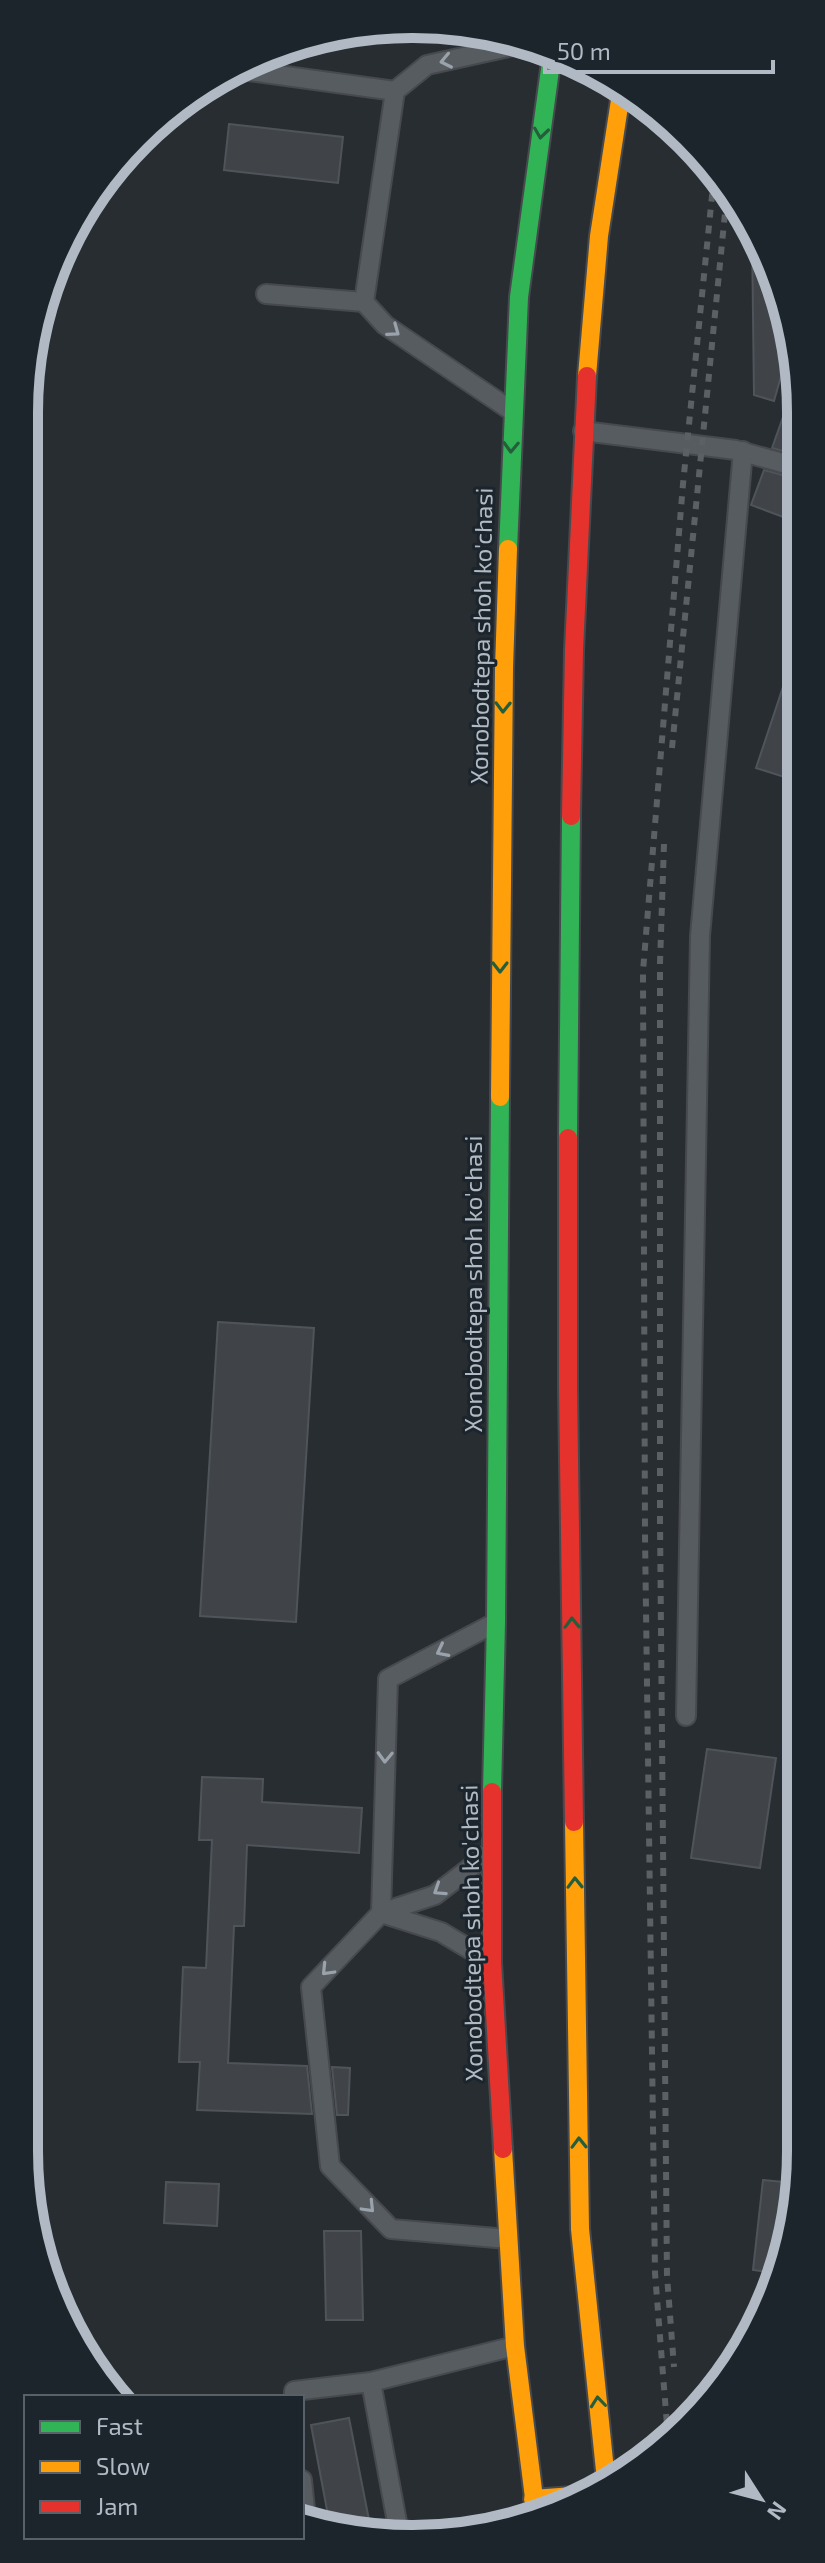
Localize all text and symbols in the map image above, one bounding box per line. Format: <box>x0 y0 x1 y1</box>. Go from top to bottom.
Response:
scale bar <box>545 24 773 74</box>
text: 50 m <box>557 36 611 65</box>
one-way arrow <box>440 52 453 69</box>
one-way arrow <box>533 126 550 139</box>
one-way arrow <box>385 321 400 336</box>
one-way arrow <box>502 441 519 454</box>
street label: Xonobodtepa shoh ko'chasi <box>463 487 498 785</box>
one-way arrow <box>494 701 512 714</box>
one-way arrow <box>491 961 509 974</box>
street label: Xonobodtepa shoh ko'chasi <box>458 1136 487 1432</box>
one-way arrow <box>563 1616 580 1629</box>
one-way arrow <box>436 1641 451 1656</box>
one-way arrow <box>377 1751 394 1764</box>
street label: Xonobodtepa shoh ko'chasi <box>453 1784 488 2082</box>
one-way arrow <box>567 1876 584 1889</box>
one-way arrow <box>434 1881 448 1896</box>
one-way arrow <box>322 1961 336 1975</box>
one-way arrow <box>570 2136 588 2149</box>
one-way arrow <box>360 2198 375 2212</box>
legend <box>24 2395 304 2539</box>
one-way arrow <box>590 2396 607 2409</box>
text: Fast <box>96 2411 143 2440</box>
text: Slow <box>96 2451 150 2480</box>
north arrow <box>721 2459 801 2539</box>
text: Jam <box>96 2491 138 2520</box>
text: N <box>763 2497 793 2525</box>

